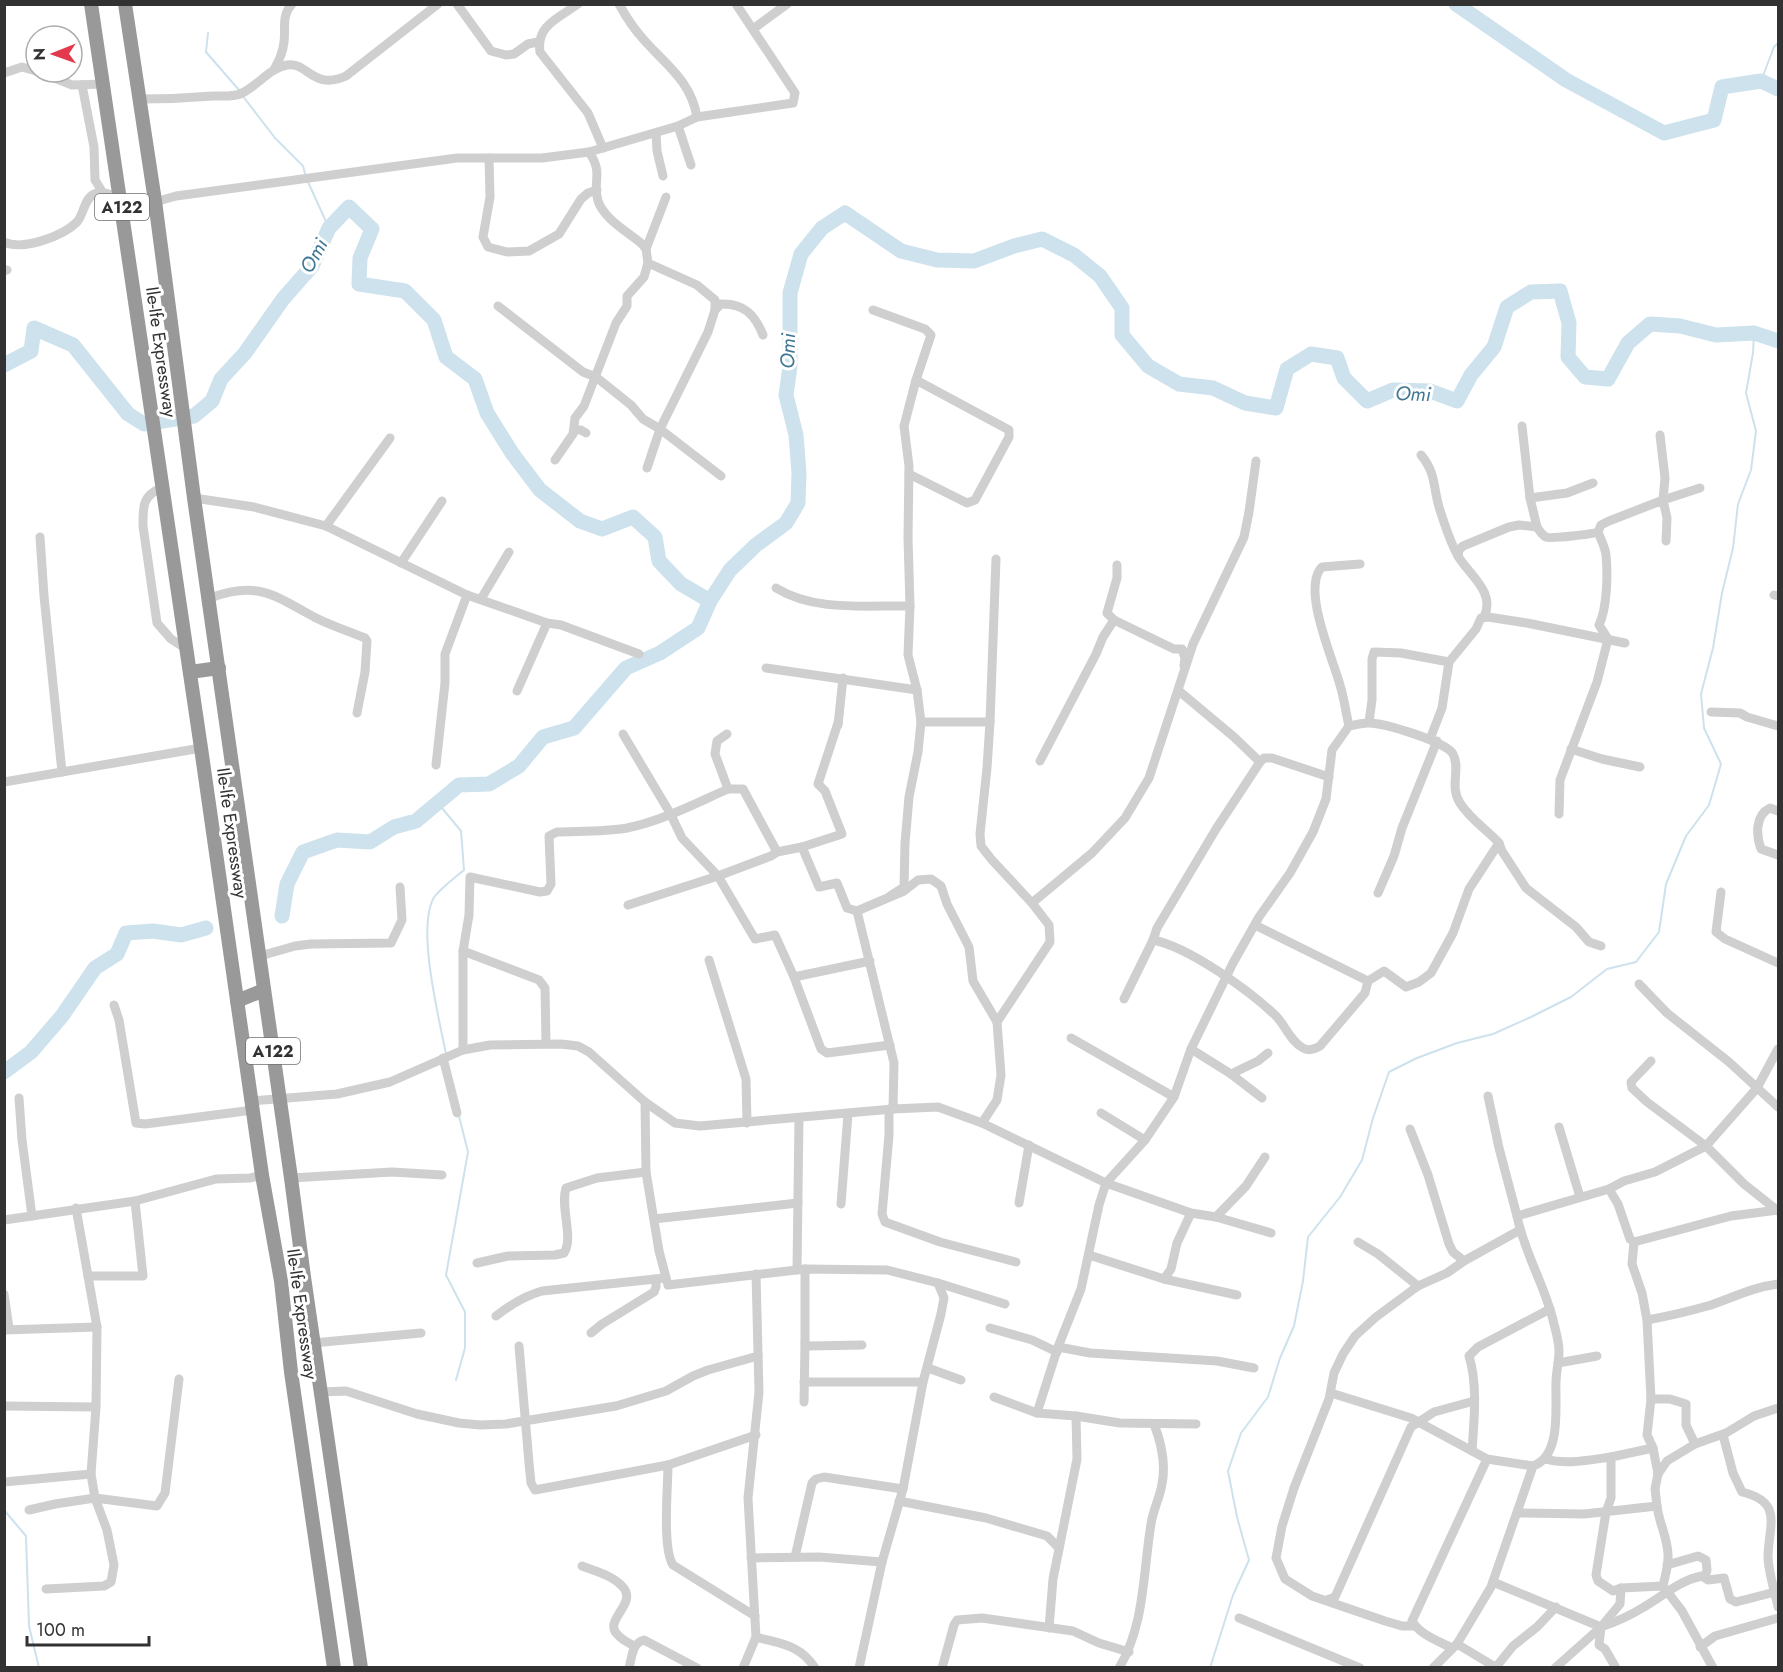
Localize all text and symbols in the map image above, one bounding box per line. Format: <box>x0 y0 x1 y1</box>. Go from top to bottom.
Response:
north arrow <box>24 24 84 84</box>
text: N <box>28 48 51 61</box>
road number: A122 <box>95 194 149 220</box>
water label: Omi <box>293 233 336 279</box>
street label: Ile-Ife Expressway <box>139 285 183 419</box>
water label: Omi <box>773 332 803 369</box>
water label: Omi <box>1395 379 1432 409</box>
street label: Ile-Ife Expressway <box>210 766 254 900</box>
road number: A122 <box>246 1038 300 1064</box>
street label: Ile-Ife Expressway <box>280 1247 324 1381</box>
scale bar <box>27 1609 148 1647</box>
text: 100 m <box>36 1617 85 1643</box>

